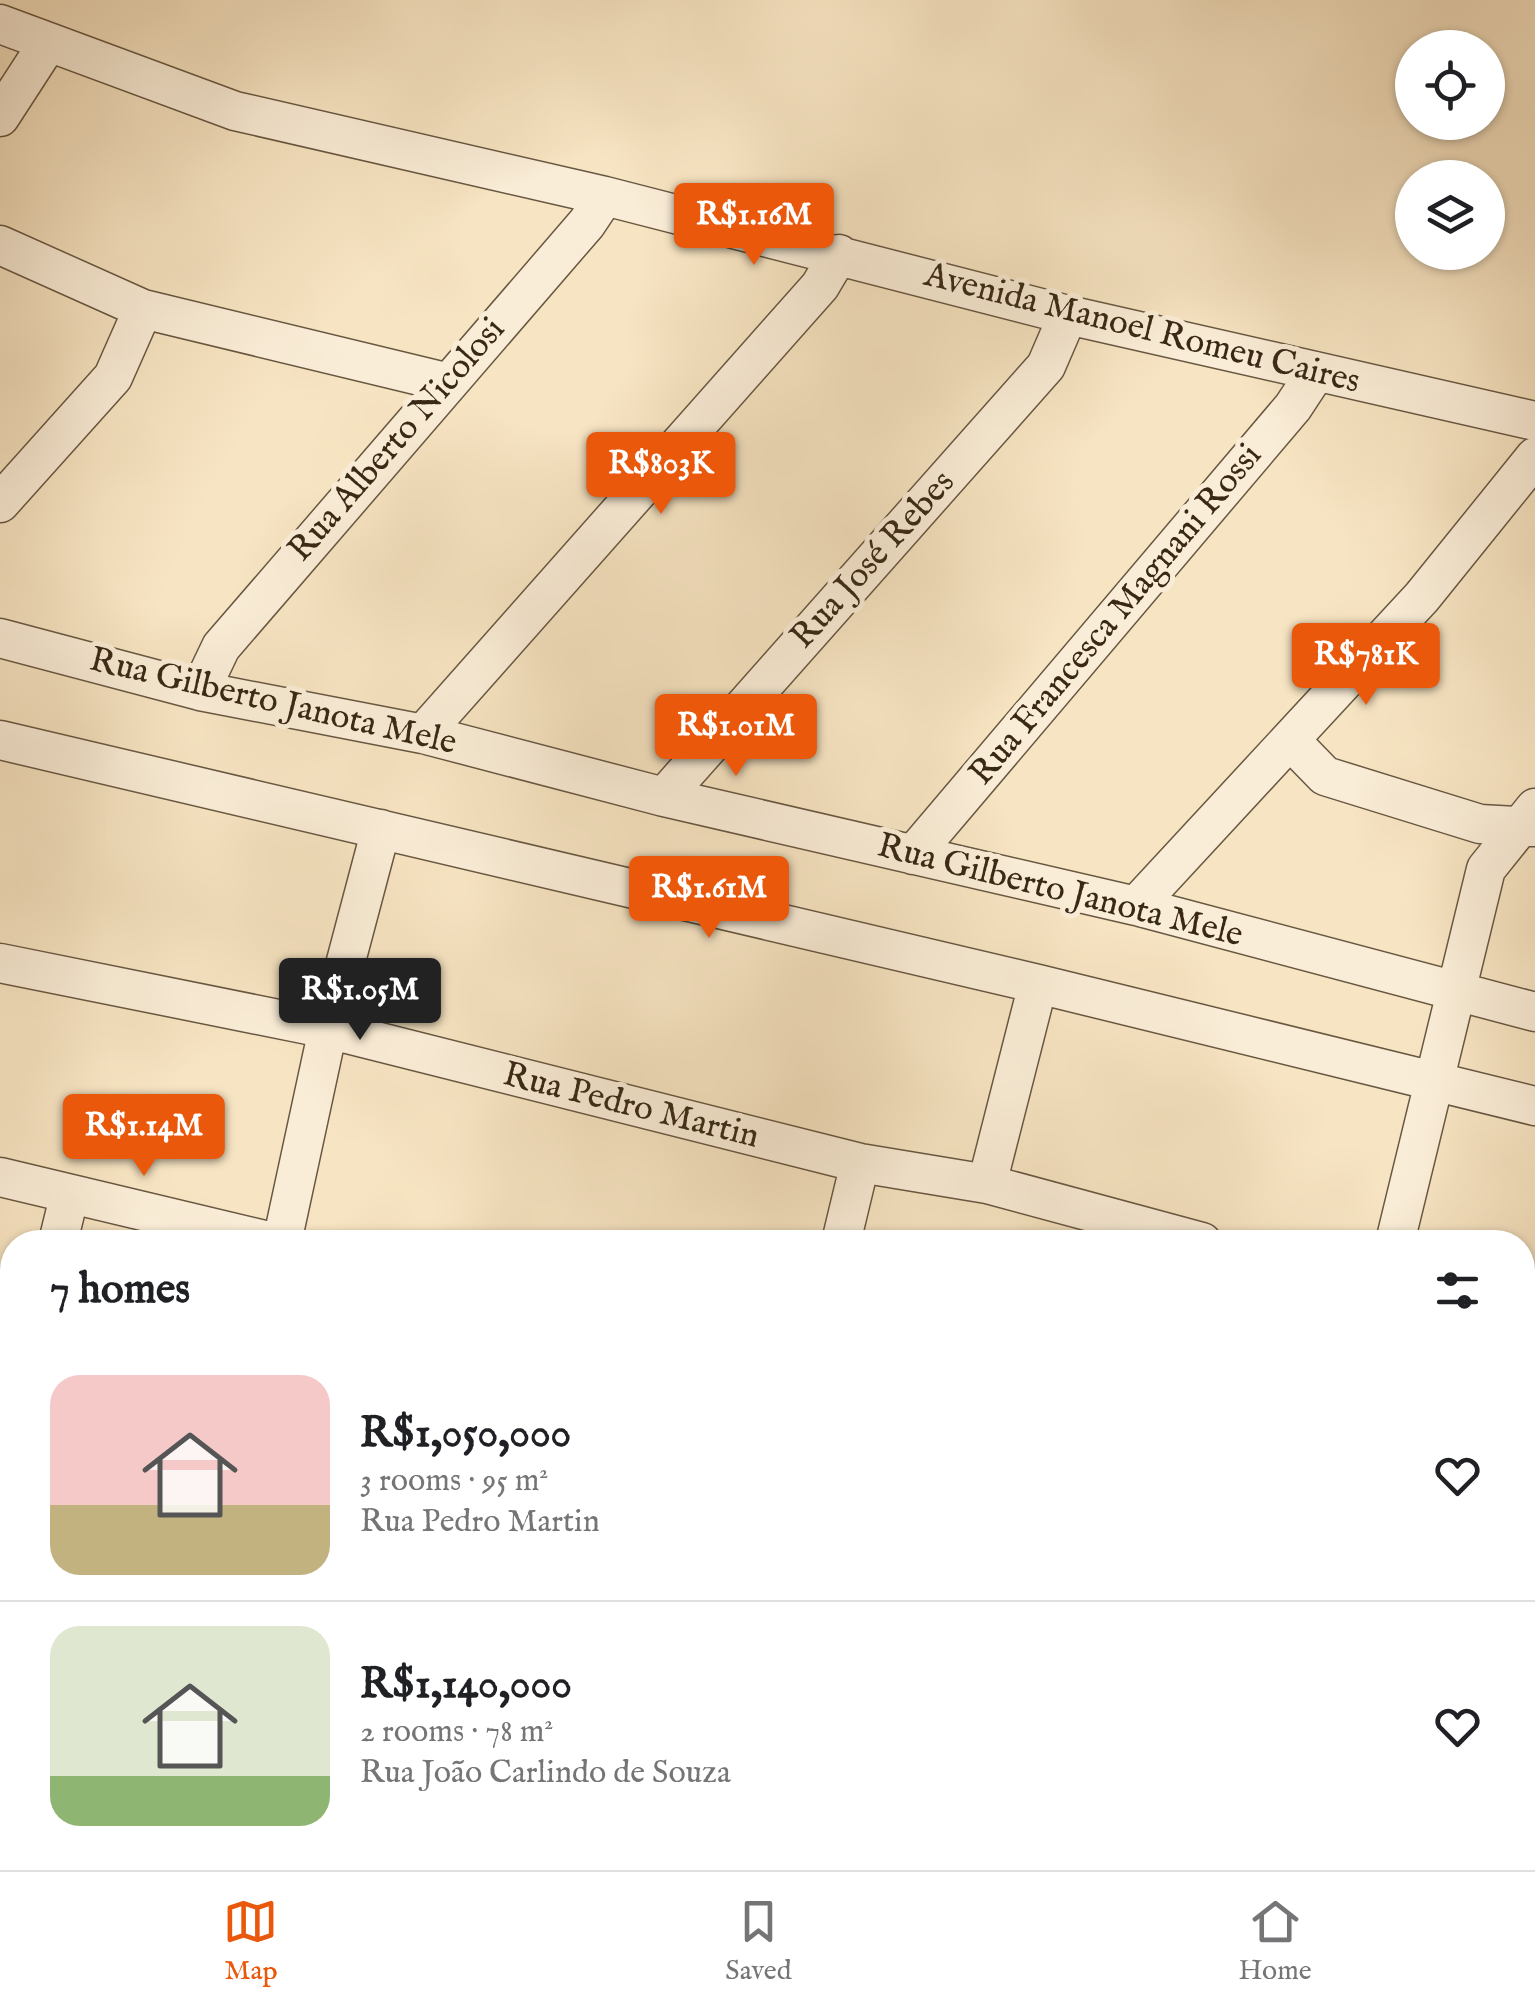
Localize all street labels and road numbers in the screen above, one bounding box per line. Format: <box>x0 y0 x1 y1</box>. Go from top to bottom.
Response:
street label: Avenida Manoel Romeu Caires <box>919 253 1364 405</box>
street label: Rua Alberto Nicolosi <box>278 308 516 572</box>
street label: Rua Francesca Magnani Rossi <box>960 435 1272 795</box>
street label: Rua José Rebes <box>781 461 965 659</box>
street label: Rua Gilberto Janota Mele <box>85 638 461 766</box>
street label: Rua Gilberto Janota Mele <box>873 824 1247 958</box>
street label: Rua Pedro Martin <box>498 1052 764 1160</box>

